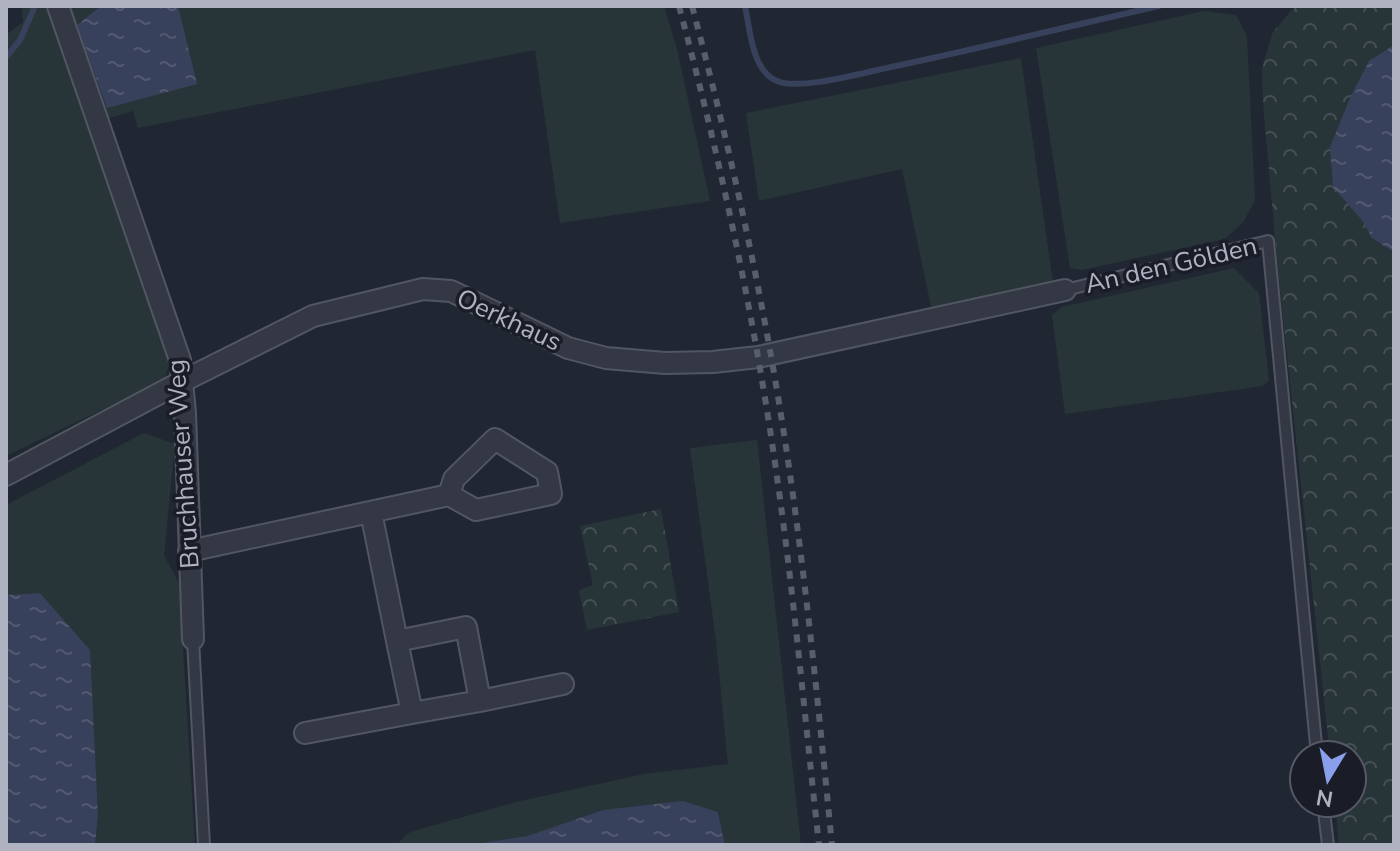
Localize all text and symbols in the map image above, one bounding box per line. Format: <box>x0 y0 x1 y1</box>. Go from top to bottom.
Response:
street label: An den Gölden <box>1082 228 1260 302</box>
street label: Oerkhaus <box>451 281 567 359</box>
street label: Bruchhauser Weg <box>158 358 208 570</box>
north arrow <box>1288 739 1368 819</box>
text: N <box>1314 782 1335 814</box>

